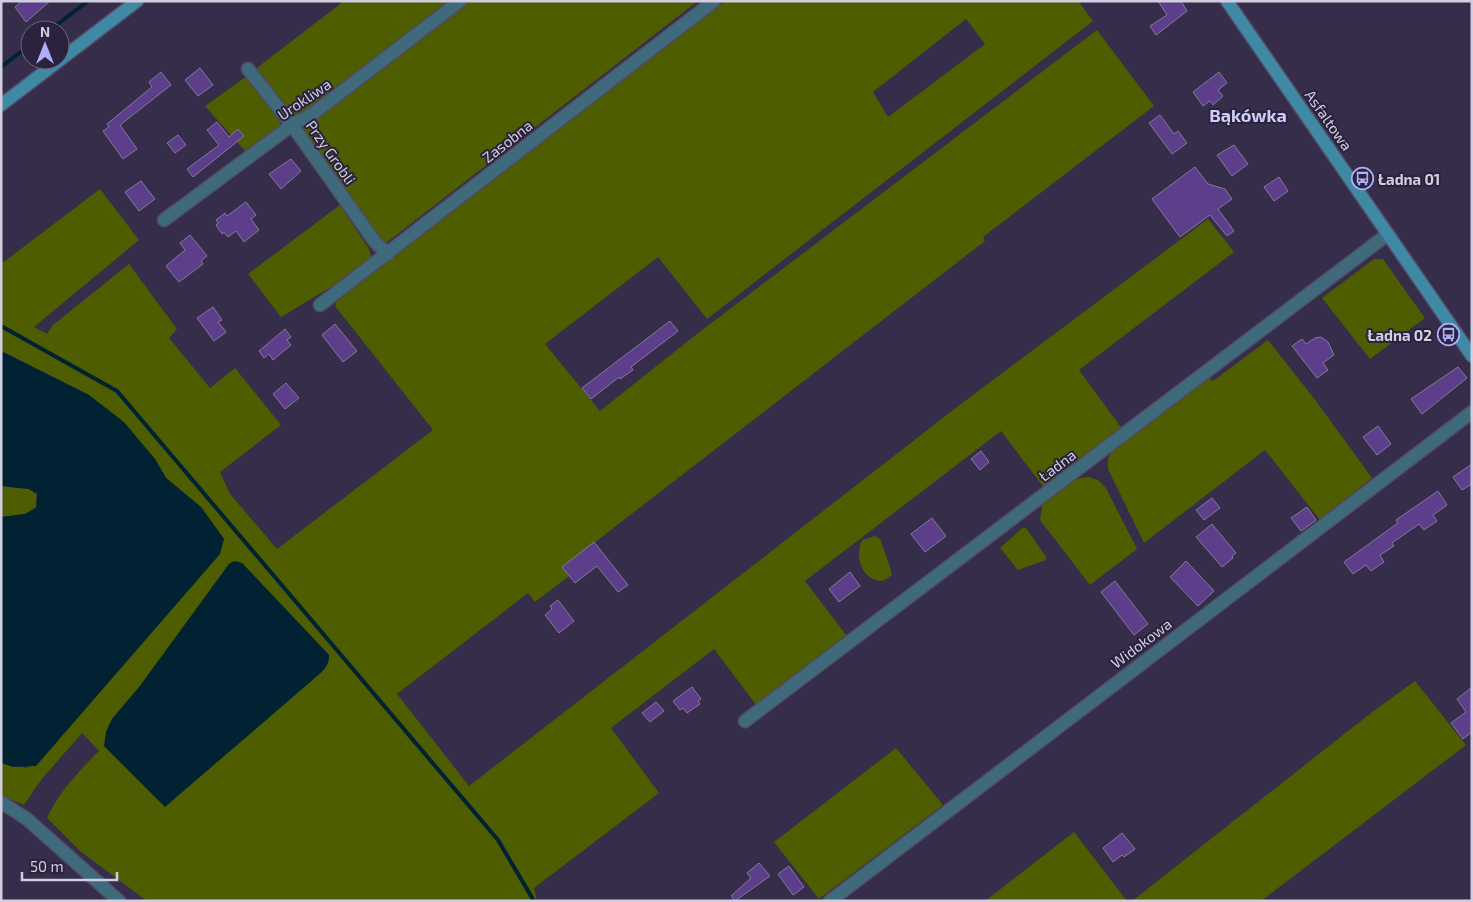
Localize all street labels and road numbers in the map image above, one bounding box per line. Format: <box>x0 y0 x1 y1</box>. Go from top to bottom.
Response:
street label: Urokliwa <box>274 75 334 123</box>
street label: Asfaltowa <box>1302 86 1356 154</box>
street label: Zasobna <box>478 116 536 166</box>
street label: Przy Grobli <box>302 117 360 187</box>
street label: Ładna <box>1035 445 1079 485</box>
street label: Widokowa <box>1107 614 1175 672</box>

